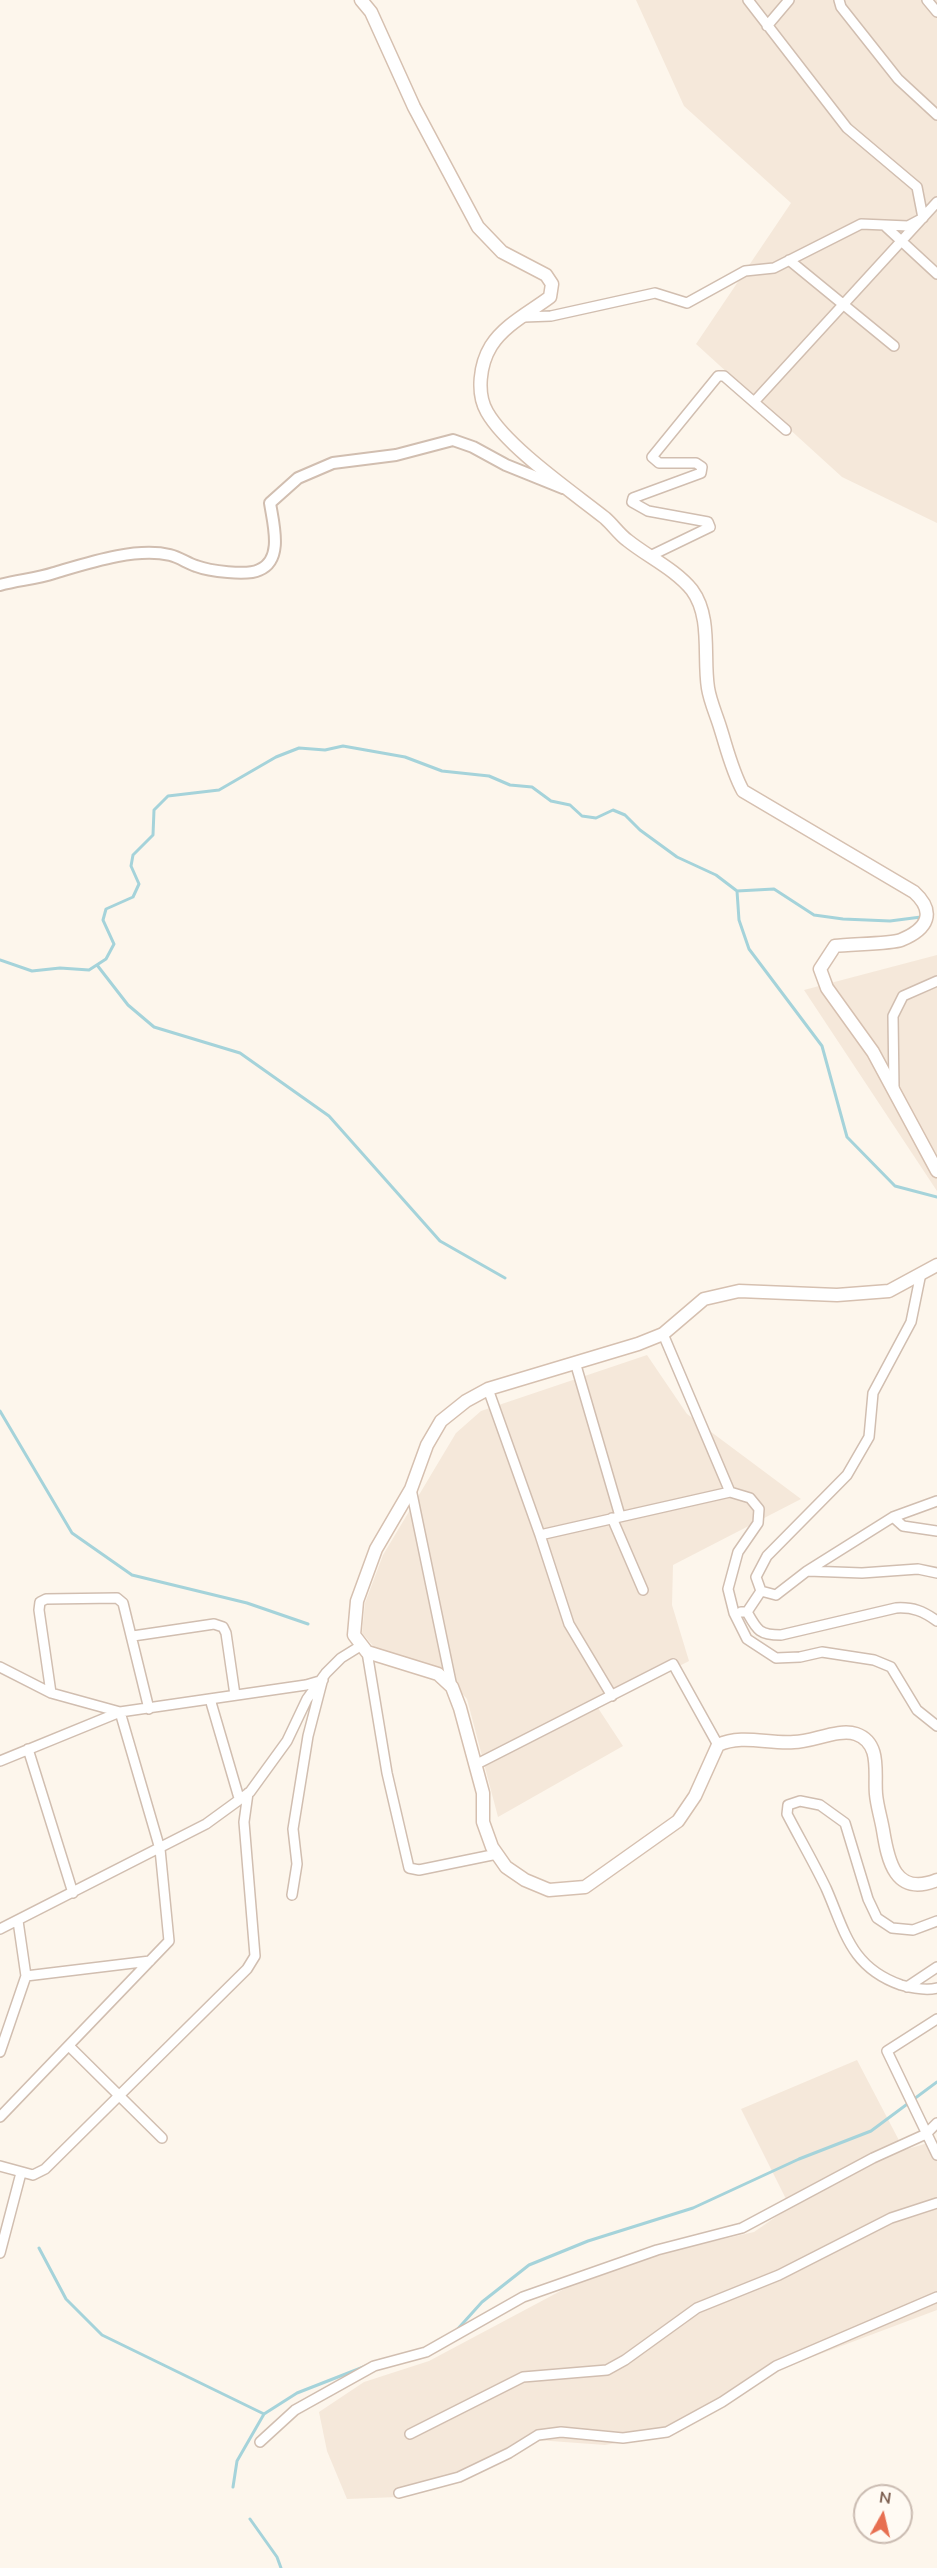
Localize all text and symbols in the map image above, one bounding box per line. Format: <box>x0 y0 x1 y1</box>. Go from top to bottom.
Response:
north arrow <box>853 2484 913 2544</box>
text: N <box>878 2486 893 2510</box>

